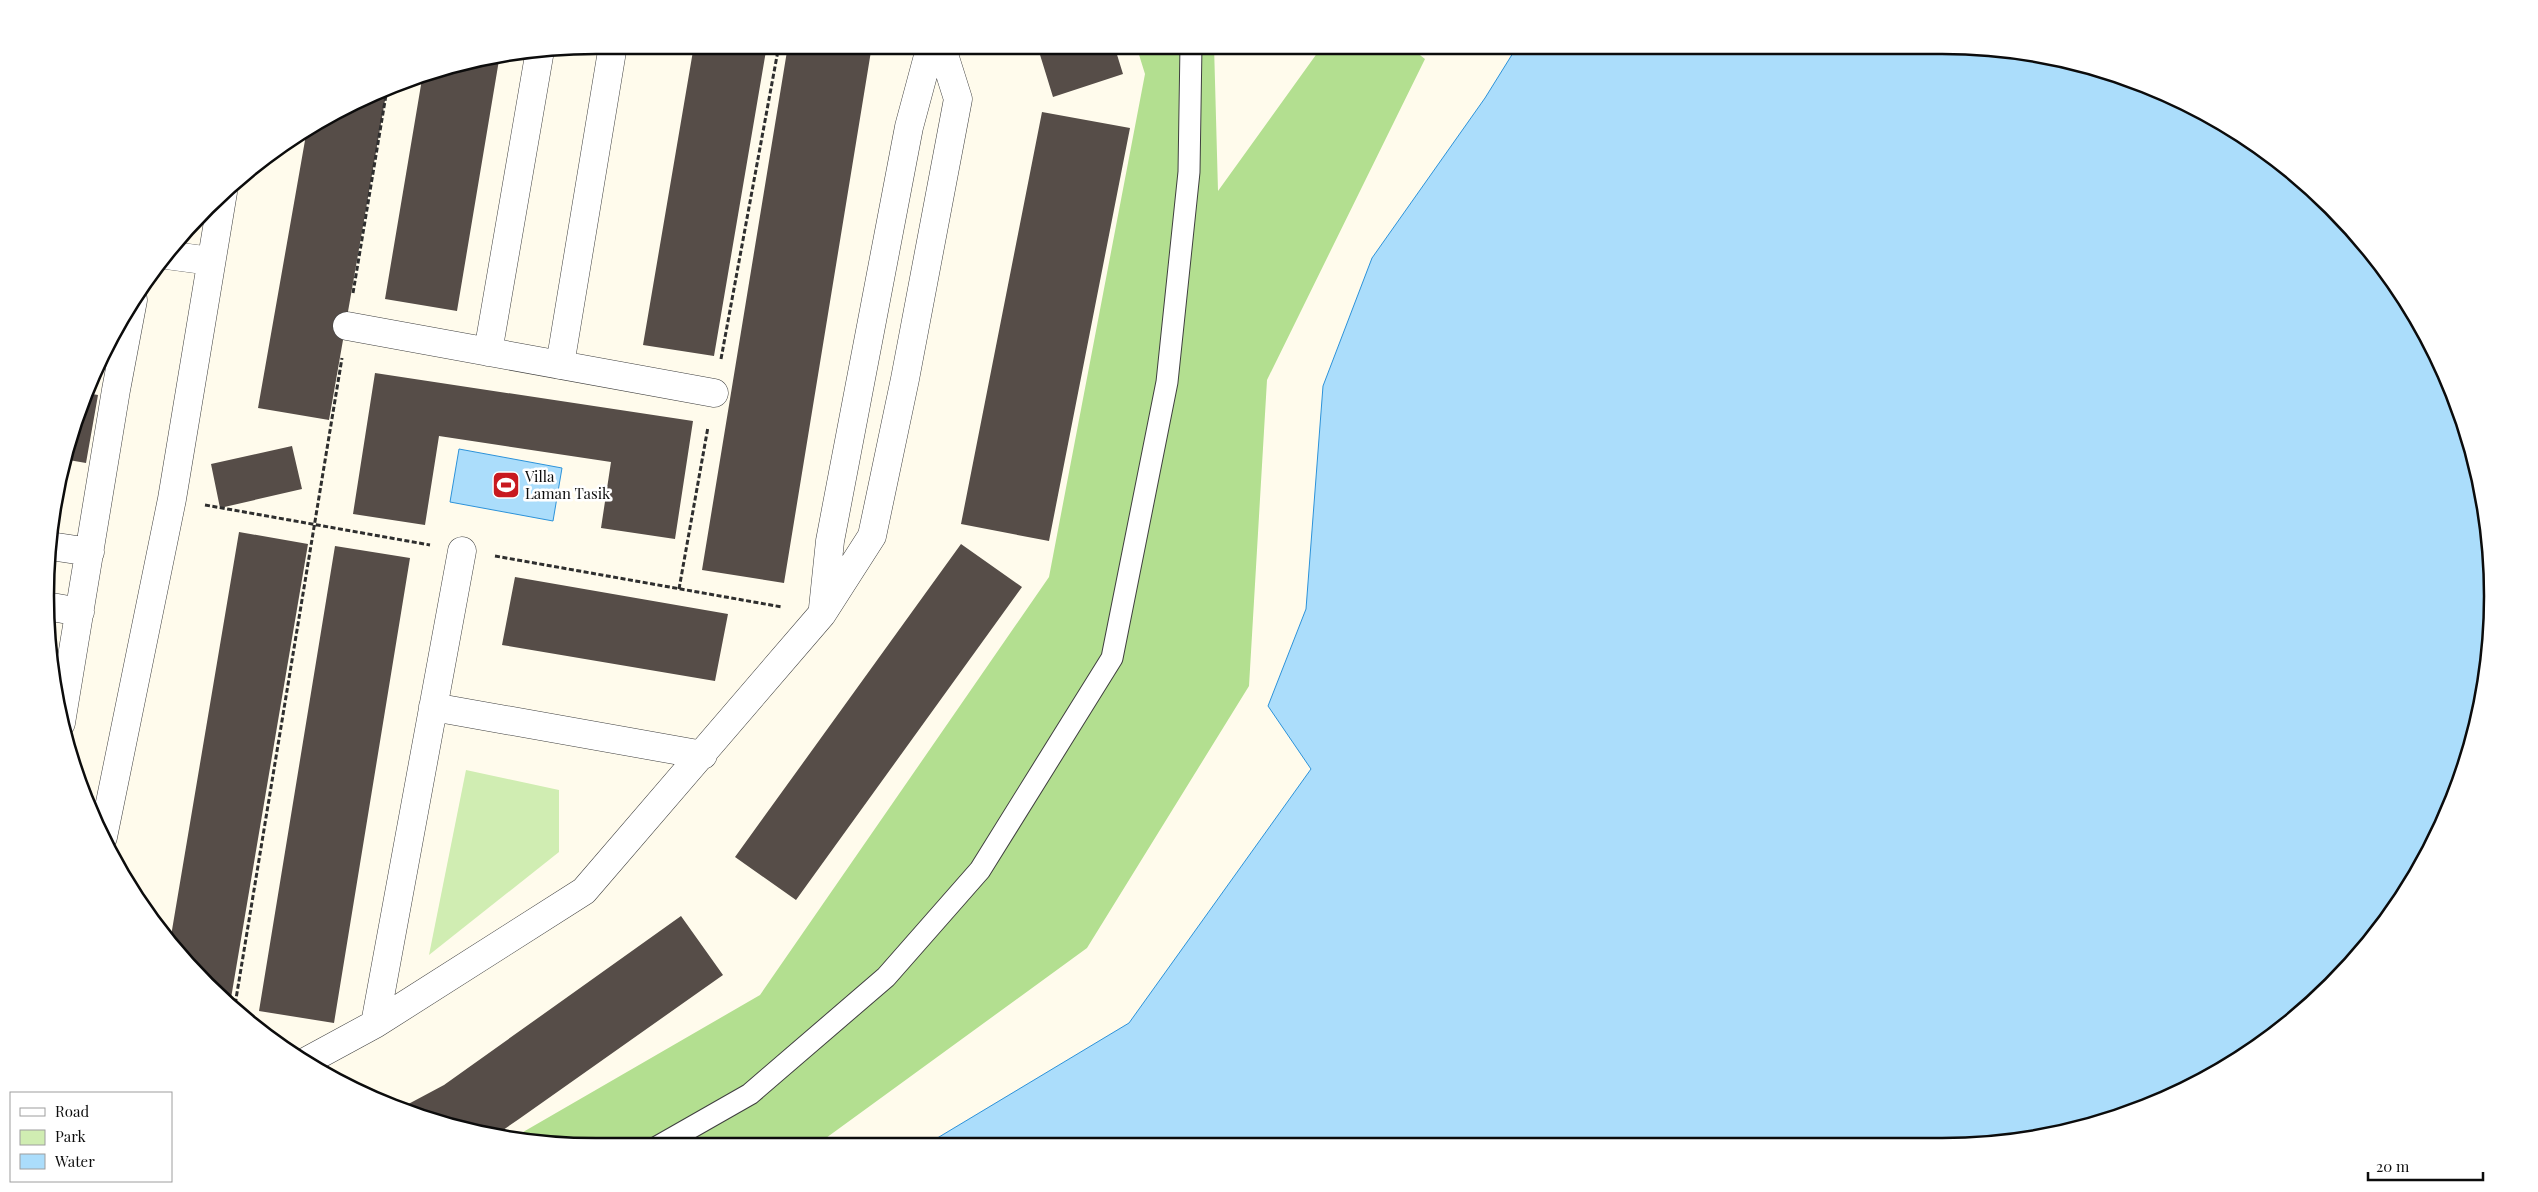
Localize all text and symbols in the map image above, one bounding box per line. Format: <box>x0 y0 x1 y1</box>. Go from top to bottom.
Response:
place label: Villa Laman Tasik <box>524 466 611 503</box>
sports icon: Villa Laman Tasik <box>491 470 521 500</box>
legend <box>10 1092 172 1182</box>
text: Road <box>55 1101 89 1121</box>
text: Park <box>55 1126 87 1146</box>
scale bar <box>2368 1150 2483 1182</box>
text: Water <box>54 1151 95 1171</box>
text: 20 m <box>2376 1156 2410 1176</box>

